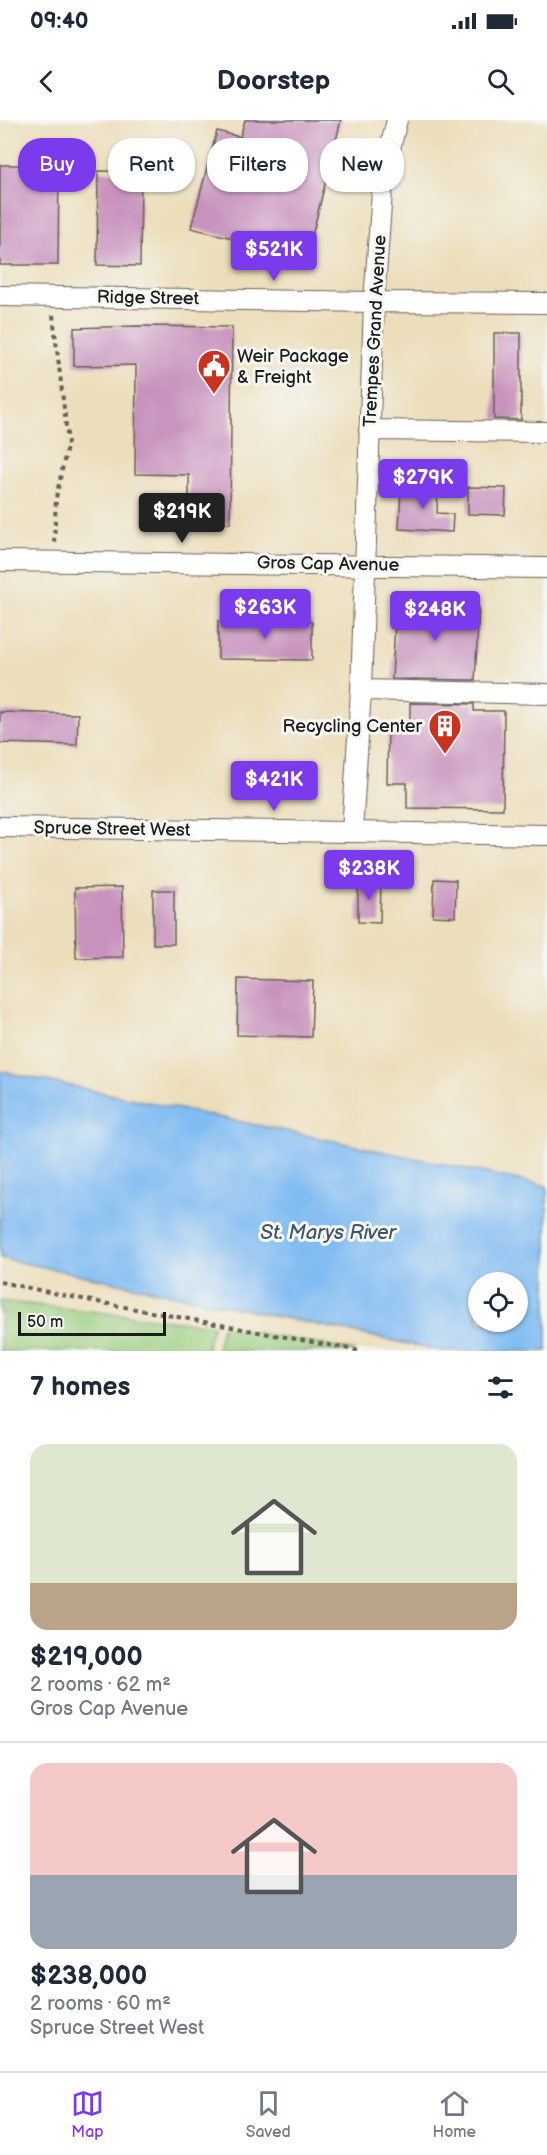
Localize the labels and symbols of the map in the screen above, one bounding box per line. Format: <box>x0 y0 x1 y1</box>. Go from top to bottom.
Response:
pin: $521K <box>232 231 316 282</box>
street label: Trempes Grand Avenue <box>359 234 391 427</box>
street label: Ridge Street <box>97 287 200 309</box>
place label: Weir Package & Freight <box>237 346 349 388</box>
public building icon: Weir Package & Freight <box>196 348 232 395</box>
pin: $279K <box>381 459 465 510</box>
pin: $219K <box>140 493 224 544</box>
street label: Gros Cap Avenue <box>257 552 400 576</box>
pin: $263K <box>223 589 307 640</box>
pin: $248K <box>393 591 477 642</box>
building icon: Recycling Center <box>427 708 463 755</box>
place label: Recycling Center <box>282 716 422 737</box>
pin: $421K <box>232 761 316 812</box>
street label: Spruce Street West <box>33 817 191 841</box>
pin: $238K <box>327 850 411 901</box>
water label: St. Marys River <box>260 1221 398 1245</box>
scale bar <box>18 1309 166 1336</box>

